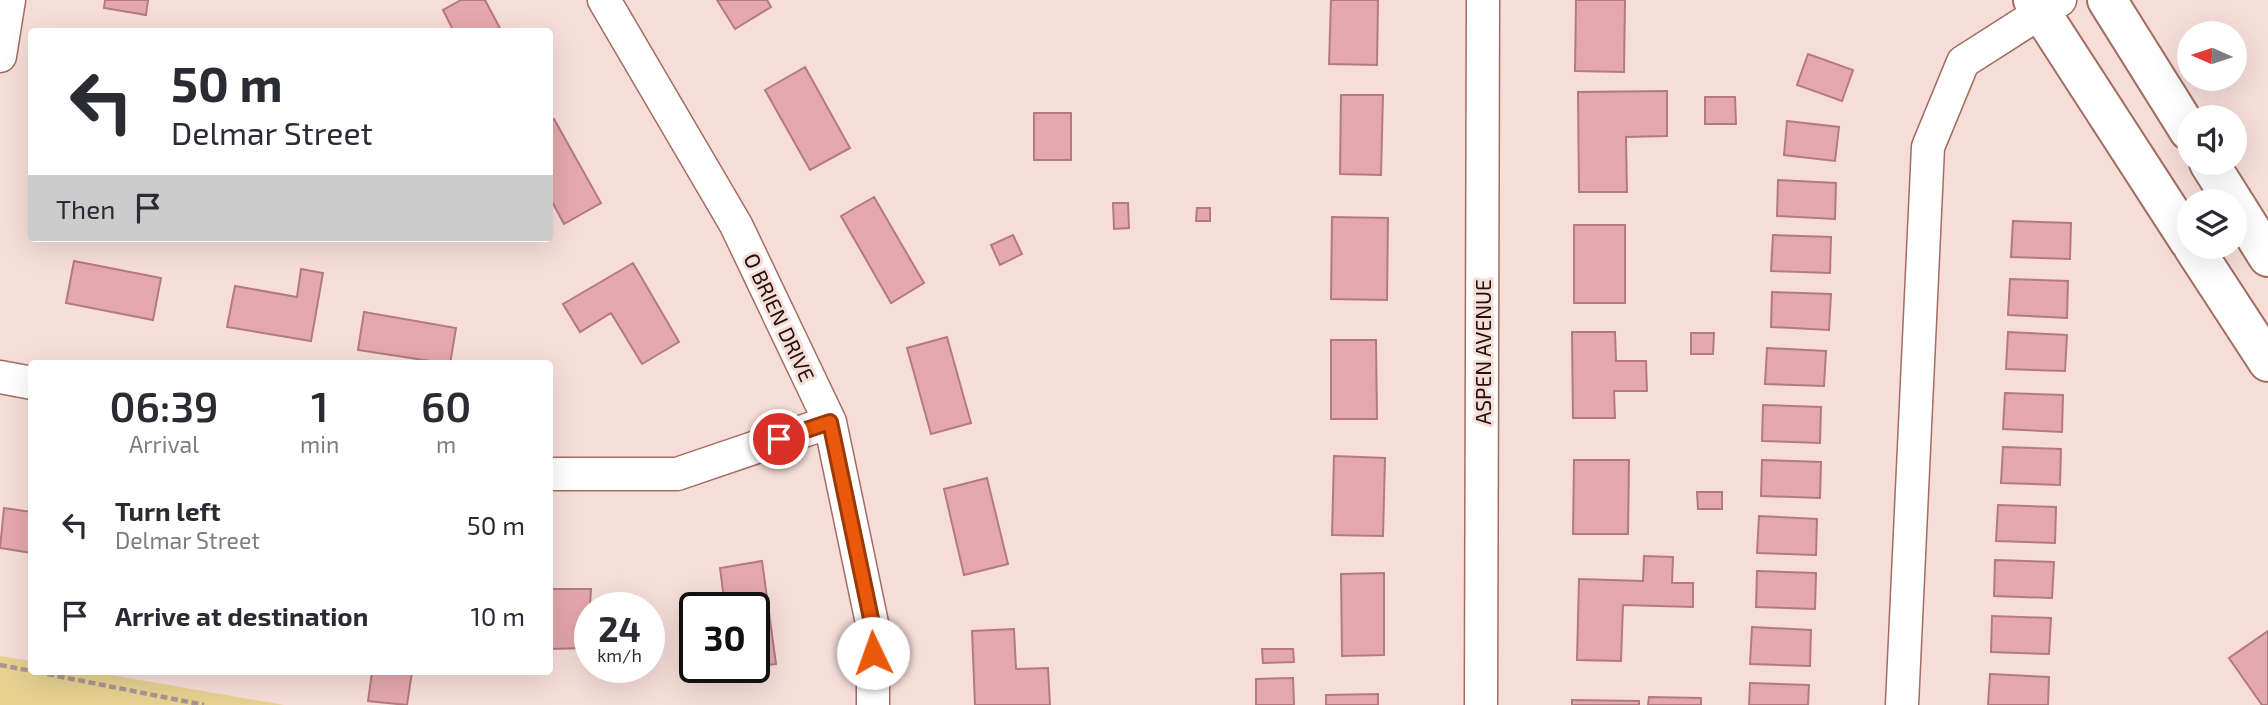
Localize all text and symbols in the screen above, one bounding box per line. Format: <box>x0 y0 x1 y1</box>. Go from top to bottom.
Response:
north arrow <box>2177 21 2247 91</box>
map controls <box>2177 21 2247 259</box>
text: 50 m <box>171 53 283 112</box>
icon: left <box>56 56 147 147</box>
button: sound <box>2177 105 2247 175</box>
text: Delmar Street <box>171 113 373 151</box>
icon: arrive <box>129 189 167 227</box>
button: layers <box>2177 189 2247 259</box>
text: Then <box>56 193 115 224</box>
street label: O BRIEN DRIVE <box>739 249 821 385</box>
street label: ASPEN AVENUE <box>1470 279 1495 425</box>
text: 06:39 <box>110 380 219 430</box>
text: 1 <box>311 380 328 430</box>
text: 60 <box>421 380 471 430</box>
pin <box>749 409 809 469</box>
icon: arrive <box>760 420 798 458</box>
text: Arrival <box>129 430 199 458</box>
text: min <box>300 430 339 458</box>
text: m <box>436 430 456 458</box>
text: Turn left <box>115 495 221 526</box>
icon: left <box>56 506 94 544</box>
text: 50 m <box>467 509 525 540</box>
text: Delmar Street <box>115 526 260 554</box>
speed limit sign: 30 <box>679 592 770 683</box>
icon: arrive <box>56 597 94 635</box>
text: Arrive at destination <box>115 600 368 631</box>
text: 10 m <box>470 600 525 631</box>
text: 24 <box>598 607 641 649</box>
position arrow <box>836 616 910 690</box>
text: km/h <box>597 644 642 666</box>

